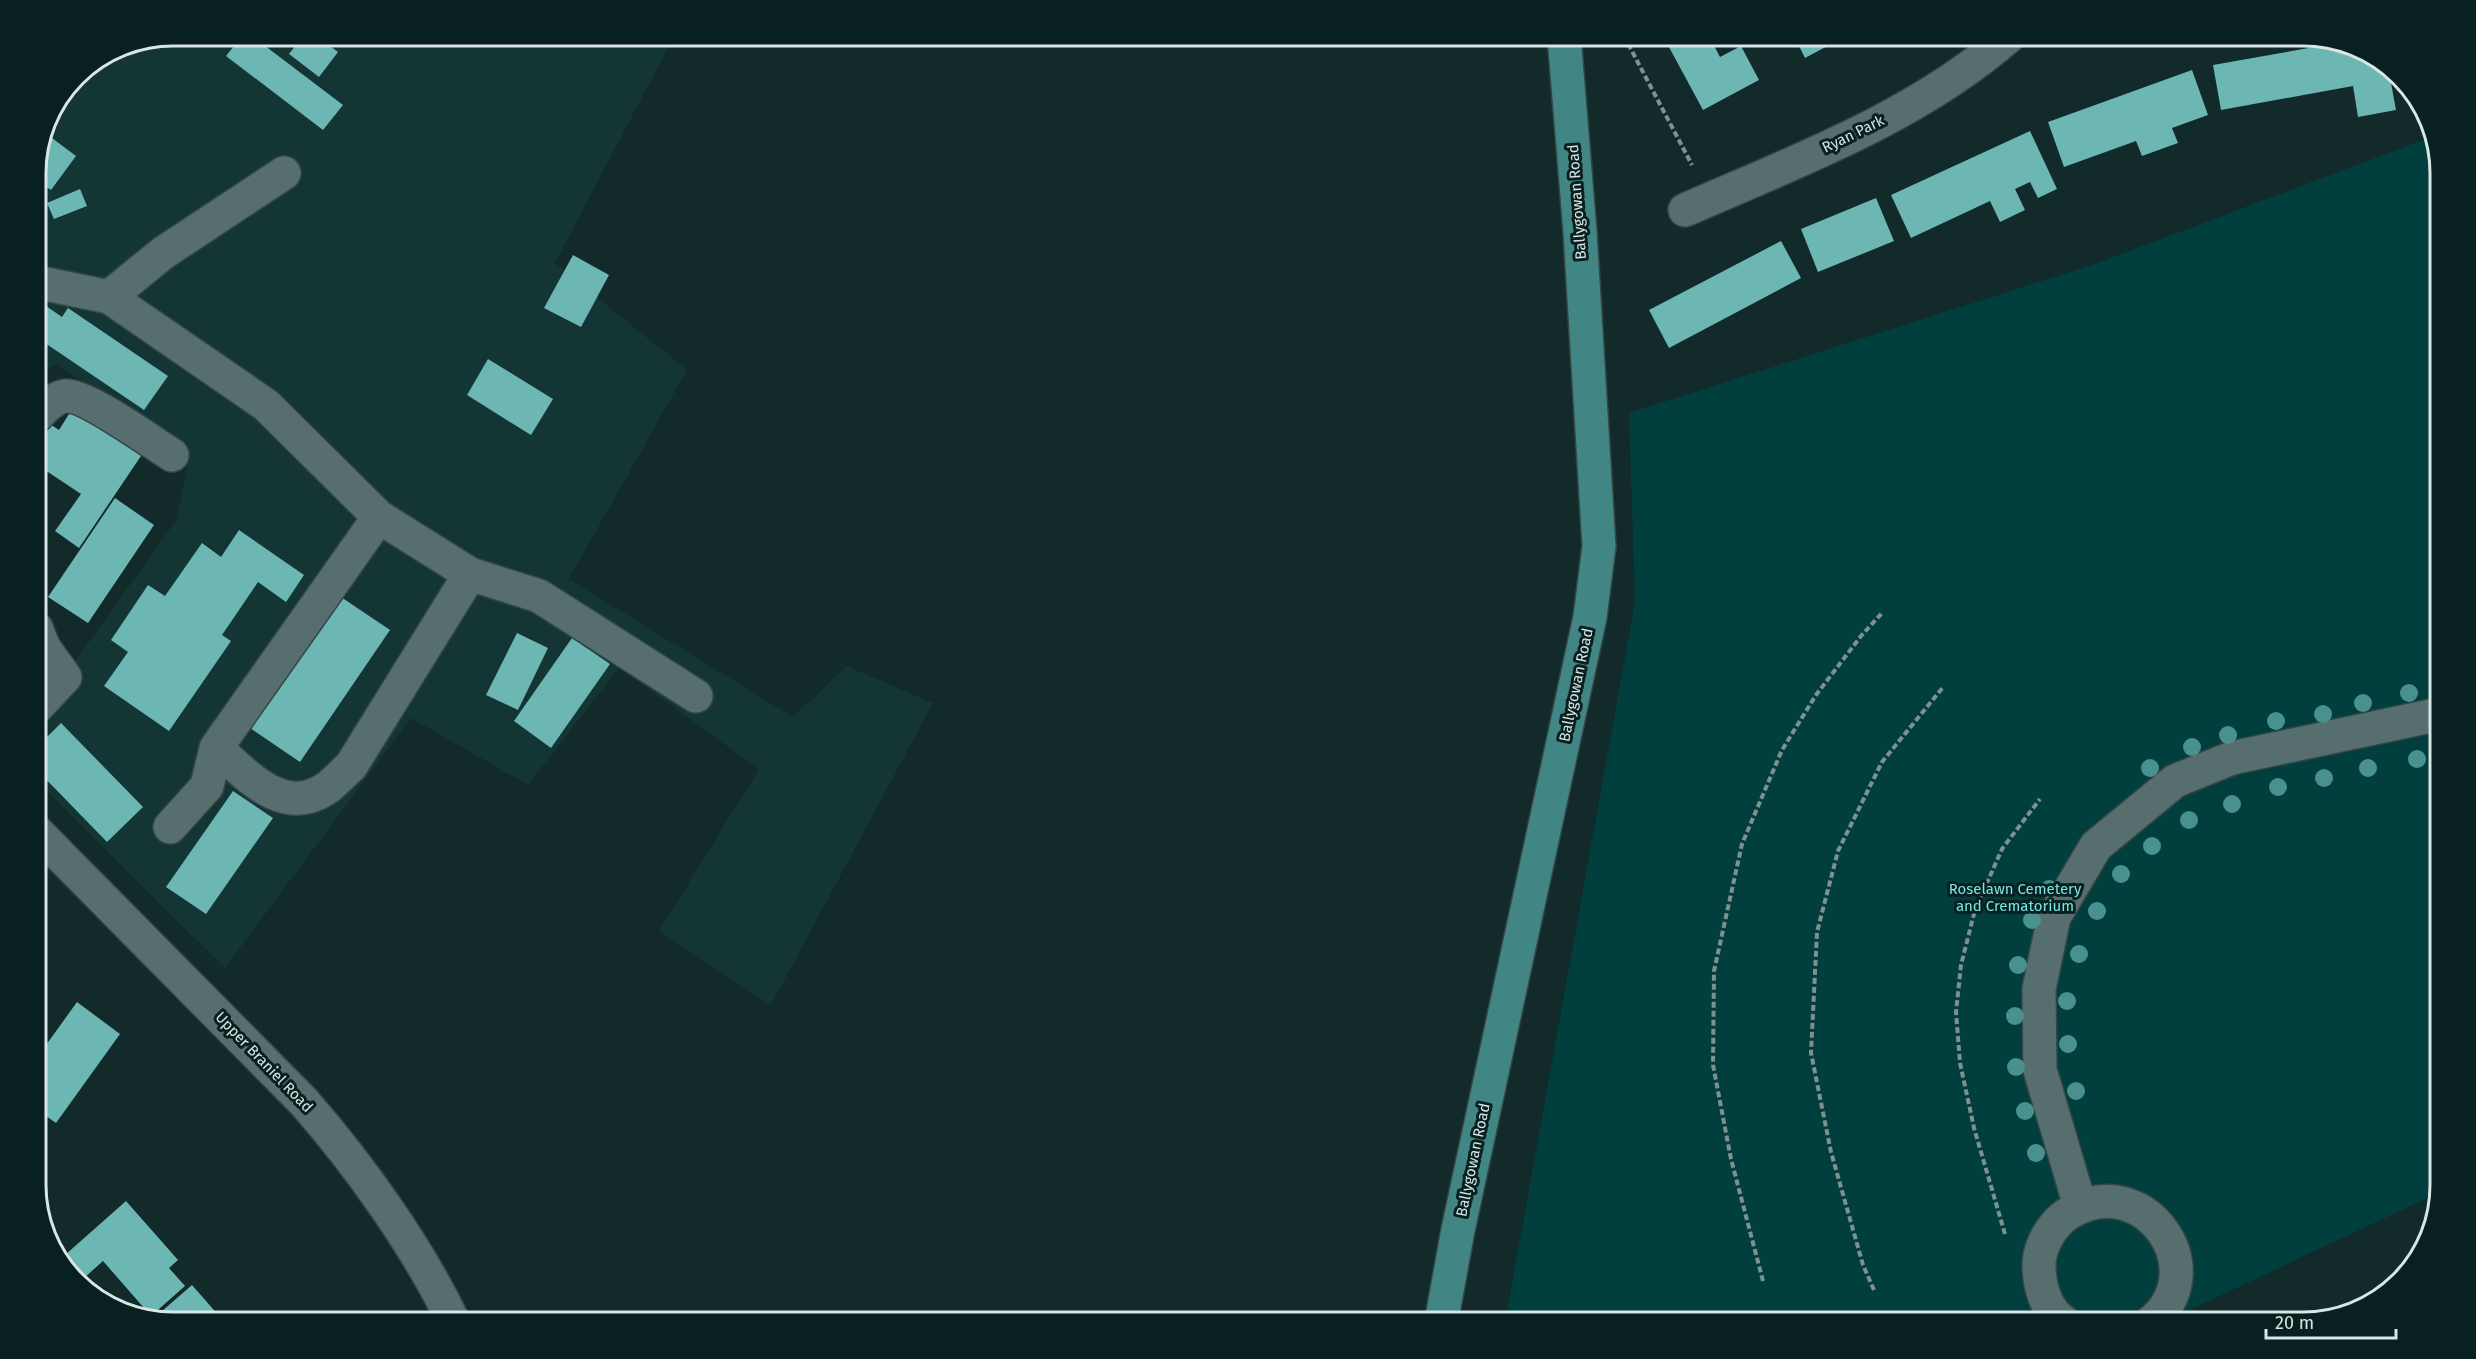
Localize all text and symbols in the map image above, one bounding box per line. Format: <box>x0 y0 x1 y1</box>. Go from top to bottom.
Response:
street label: Ryan Park <box>1819 111 1887 157</box>
street label: Ballygowan Road <box>1564 144 1590 260</box>
street label: Ballygowan Road <box>1555 627 1597 743</box>
park label: Roselawn Cemetery and Crematorium <box>1949 880 2082 915</box>
street label: Upper Braniel Road <box>212 1008 316 1116</box>
street label: Ballygowan Road <box>1452 1102 1494 1218</box>
scale bar <box>2266 1302 2396 1340</box>
text: 20 m <box>2275 1312 2314 1334</box>

